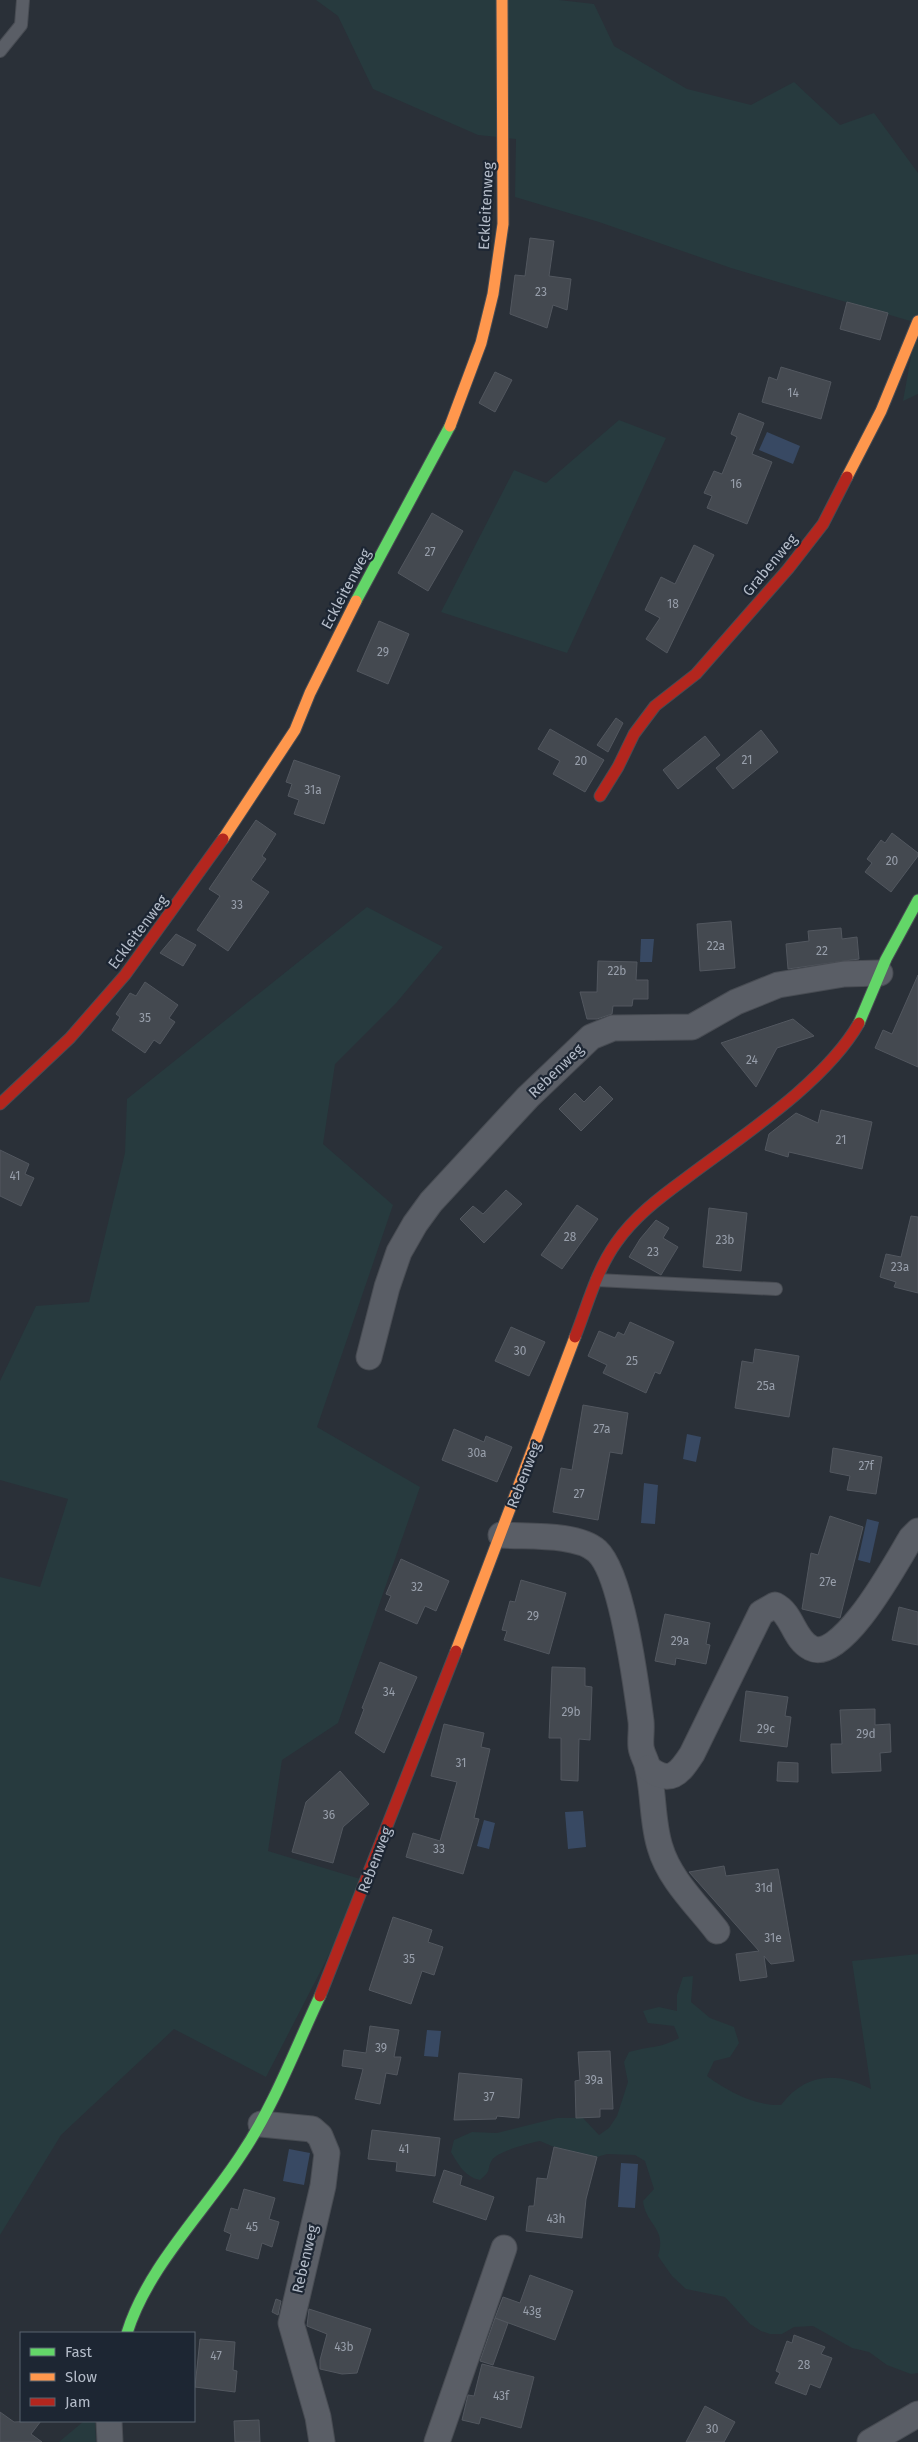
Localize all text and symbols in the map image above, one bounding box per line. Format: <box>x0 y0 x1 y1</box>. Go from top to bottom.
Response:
street label: Eckleitenweg <box>475 161 497 251</box>
house number: 23 <box>535 285 547 299</box>
house number: 14 <box>787 386 799 400</box>
house number: 16 <box>730 477 742 491</box>
street label: Grabenweg <box>739 530 801 600</box>
house number: 27 <box>424 545 436 559</box>
street label: Eckleitenweg <box>317 546 375 632</box>
house number: 18 <box>667 597 679 611</box>
house number: 29 <box>377 645 389 659</box>
house number: 21 <box>742 753 752 767</box>
house number: 20 <box>575 754 588 768</box>
house number: 31a <box>304 783 322 797</box>
house number: 20 <box>886 854 899 868</box>
street label: Eckleitenweg <box>104 891 172 973</box>
house number: 33 <box>231 898 243 912</box>
house number: 22a <box>707 939 725 953</box>
house number: 22 <box>816 944 828 958</box>
house number: 22b <box>607 964 627 978</box>
house number: 35 <box>139 1011 151 1025</box>
street label: Rebenweg <box>525 1040 587 1102</box>
house number: 24 <box>746 1053 759 1067</box>
house number: 21 <box>836 1133 846 1147</box>
house number: 41 <box>10 1169 20 1183</box>
house number: 28 <box>564 1230 577 1244</box>
house number: 23b <box>716 1233 735 1247</box>
house number: 23 <box>647 1245 659 1259</box>
house number: 23a <box>891 1260 909 1274</box>
house number: 30 <box>514 1344 527 1358</box>
house number: 25 <box>626 1354 638 1368</box>
house number: 25a <box>757 1379 775 1393</box>
house number: 27a <box>593 1422 611 1436</box>
street label: Rebenweg <box>503 1439 545 1511</box>
house number: 30a <box>467 1446 487 1460</box>
house number: 27f <box>858 1459 875 1473</box>
house number: 27 <box>573 1487 585 1501</box>
house number: 27e <box>819 1575 837 1589</box>
house number: 32 <box>411 1580 423 1594</box>
house number: 29 <box>527 1609 539 1623</box>
house number: 29a <box>671 1634 689 1648</box>
house number: 34 <box>383 1685 396 1699</box>
house number: 29b <box>561 1705 581 1719</box>
house number: 29c <box>757 1722 775 1736</box>
house number: 29d <box>856 1727 876 1741</box>
house number: 31 <box>456 1756 466 1770</box>
house number: 36 <box>323 1808 335 1822</box>
street label: Rebenweg <box>354 1824 396 1896</box>
house number: 33 <box>433 1842 445 1856</box>
house number: 31d <box>755 1881 773 1895</box>
house number: 31e <box>764 1931 782 1945</box>
house number: 35 <box>403 1952 415 1966</box>
house number: 39 <box>375 2041 387 2055</box>
house number: 39a <box>585 2073 603 2087</box>
house number: 37 <box>483 2090 495 2104</box>
house number: 41 <box>399 2142 409 2156</box>
house number: 43h <box>546 2212 566 2226</box>
house number: 45 <box>246 2220 258 2234</box>
street label: Rebenweg <box>288 2223 322 2295</box>
house number: 43g <box>523 2304 542 2318</box>
legend <box>20 2332 195 2422</box>
house number: 43b <box>334 2340 354 2354</box>
text: Fast <box>65 2343 92 2361</box>
house number: 47 <box>210 2349 222 2363</box>
house number: 28 <box>798 2358 811 2372</box>
text: Slow <box>65 2368 97 2386</box>
house number: 43f <box>493 2389 510 2403</box>
text: Jam <box>65 2393 91 2411</box>
house number: 30 <box>706 2422 719 2436</box>

